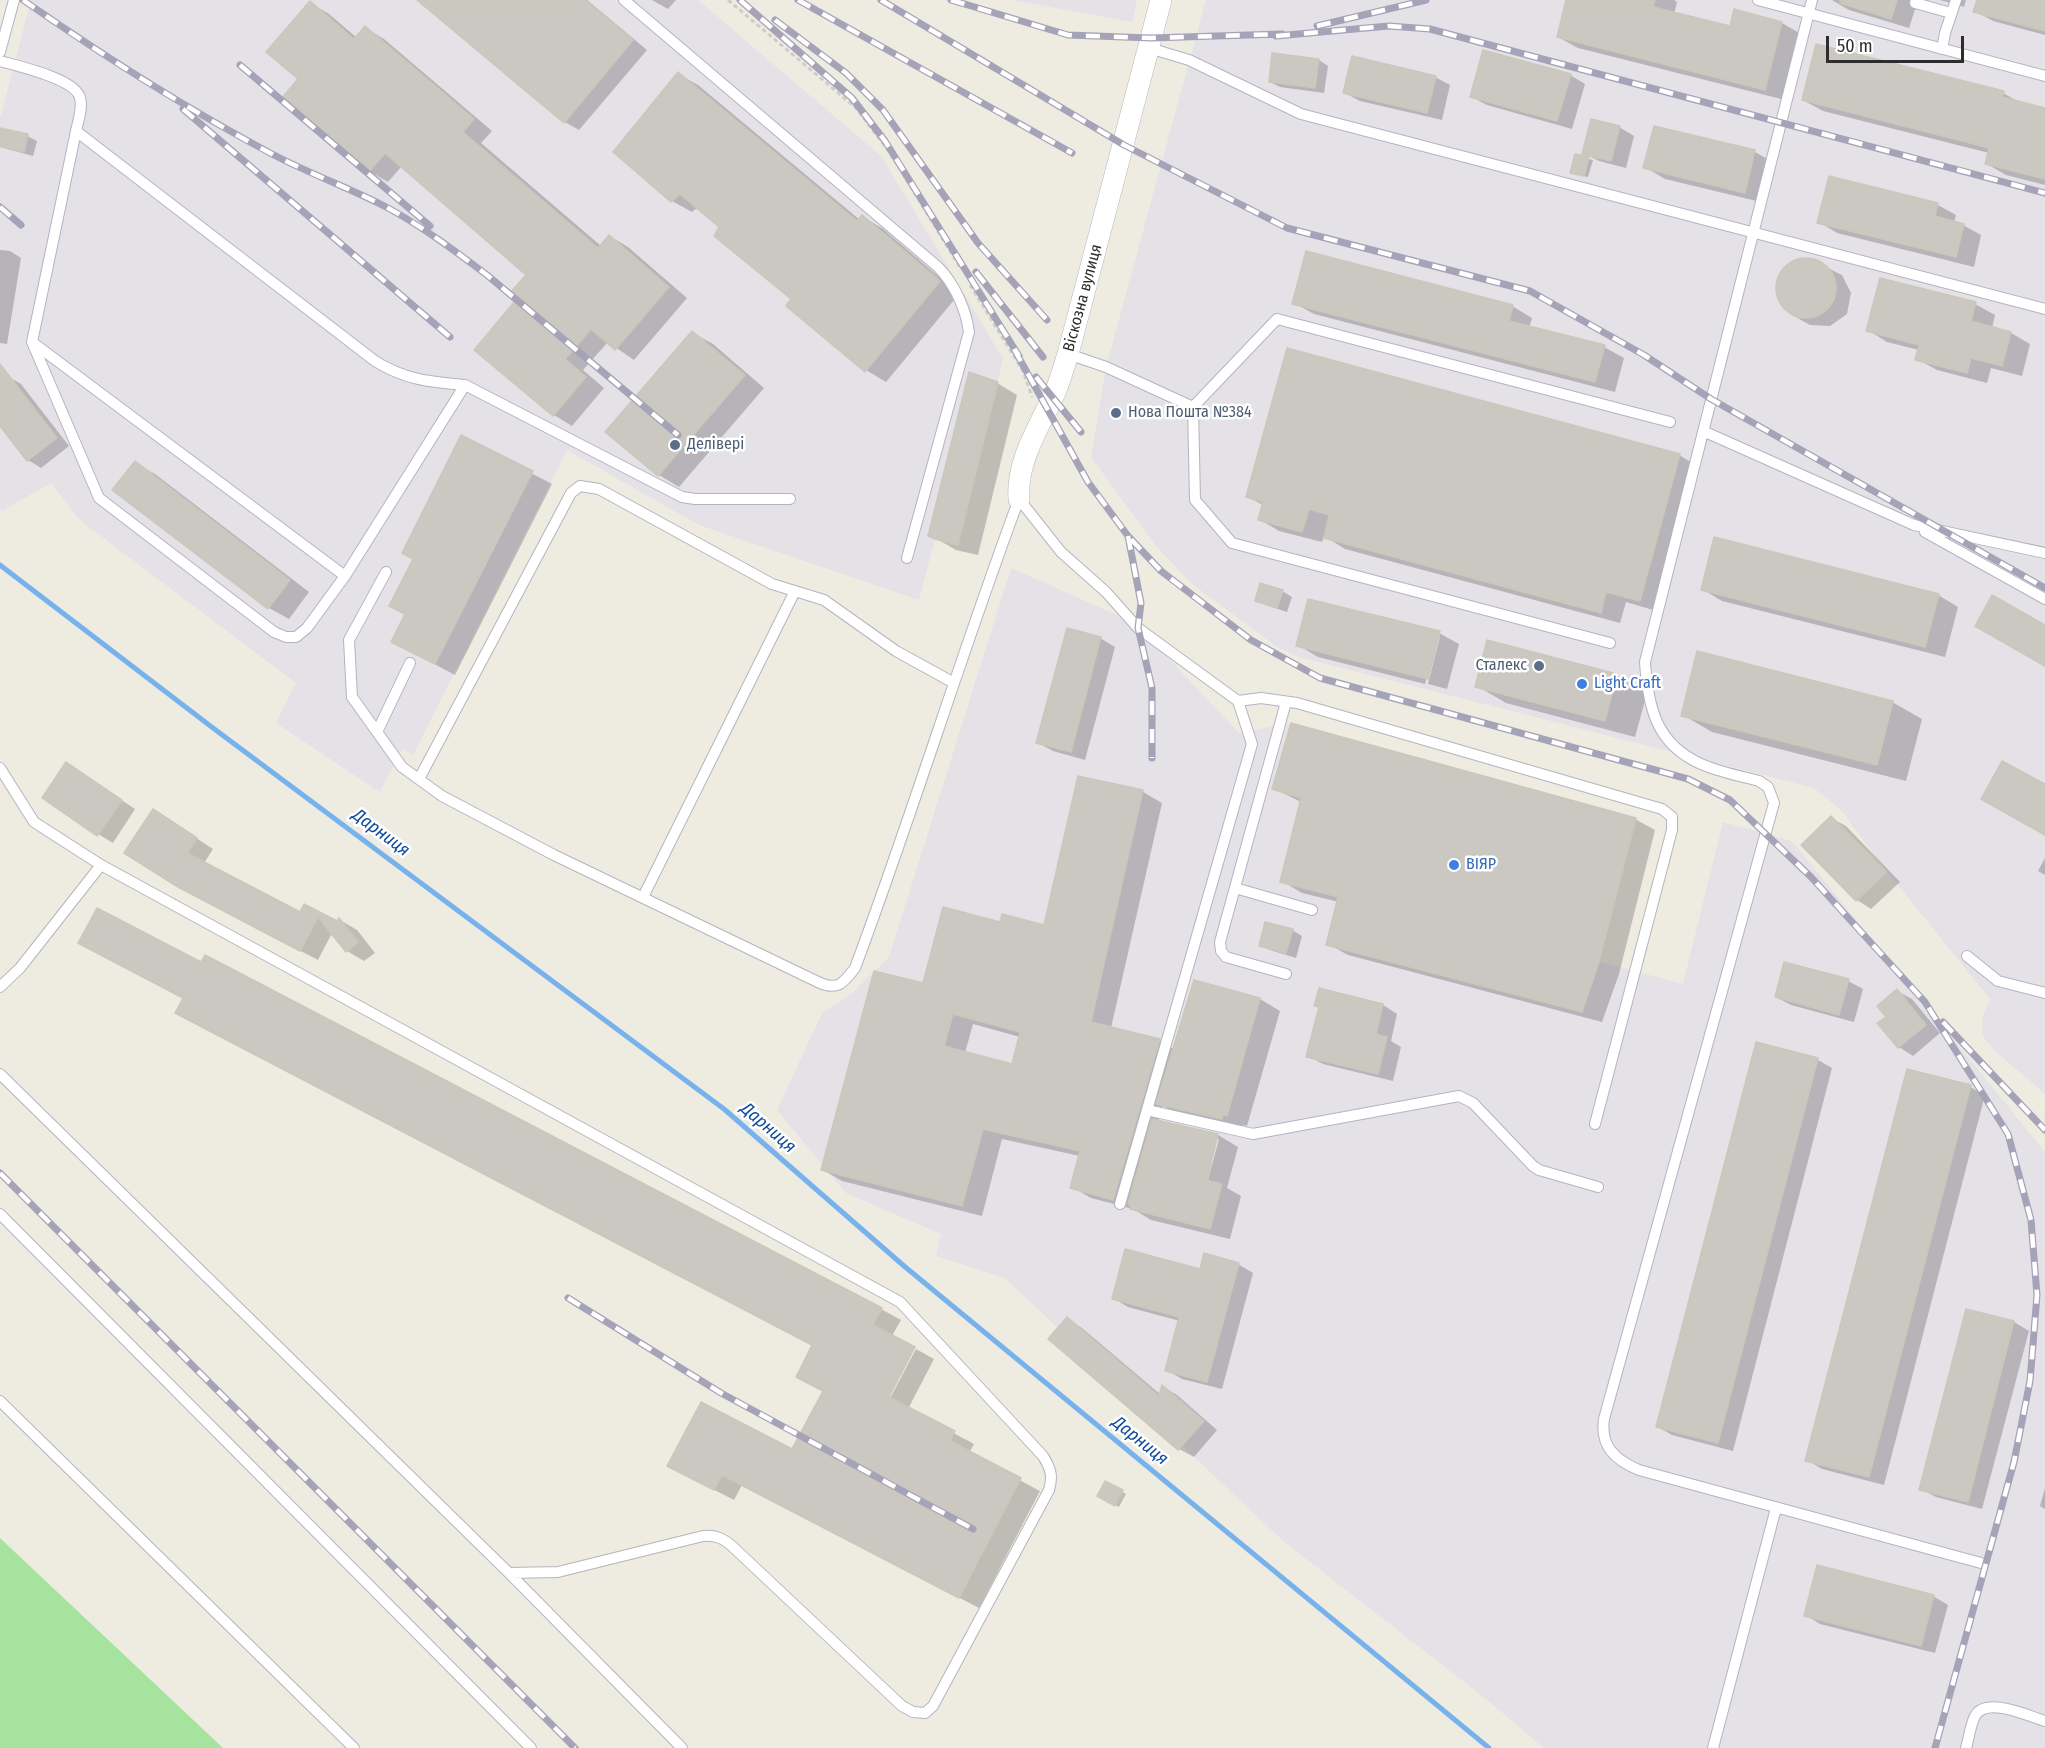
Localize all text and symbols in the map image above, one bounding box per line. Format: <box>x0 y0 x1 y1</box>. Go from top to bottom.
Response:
scale bar <box>1829 24 1967 62</box>
text: 50 m <box>1837 35 1873 57</box>
street label: Віскозна вулиця <box>1059 242 1107 354</box>
place label: Нова Пошта №384 <box>1128 403 1252 423</box>
marker: Нова Пошта №384 <box>1109 406 1123 420</box>
place label: Делівері <box>687 435 744 455</box>
marker: Делівері <box>668 438 682 452</box>
place label: Сталекс <box>1476 656 1527 676</box>
marker: Сталекс <box>1532 659 1546 673</box>
place label: Light Craft <box>1594 674 1661 694</box>
marker: Light Craft <box>1575 677 1589 691</box>
water label: Дарниця <box>348 805 414 861</box>
place label: ВІЯР <box>1466 855 1496 875</box>
marker: ВІЯР <box>1447 858 1461 872</box>
water label: Дарниця <box>736 1098 800 1158</box>
water label: Дарниця <box>1108 1412 1172 1470</box>

